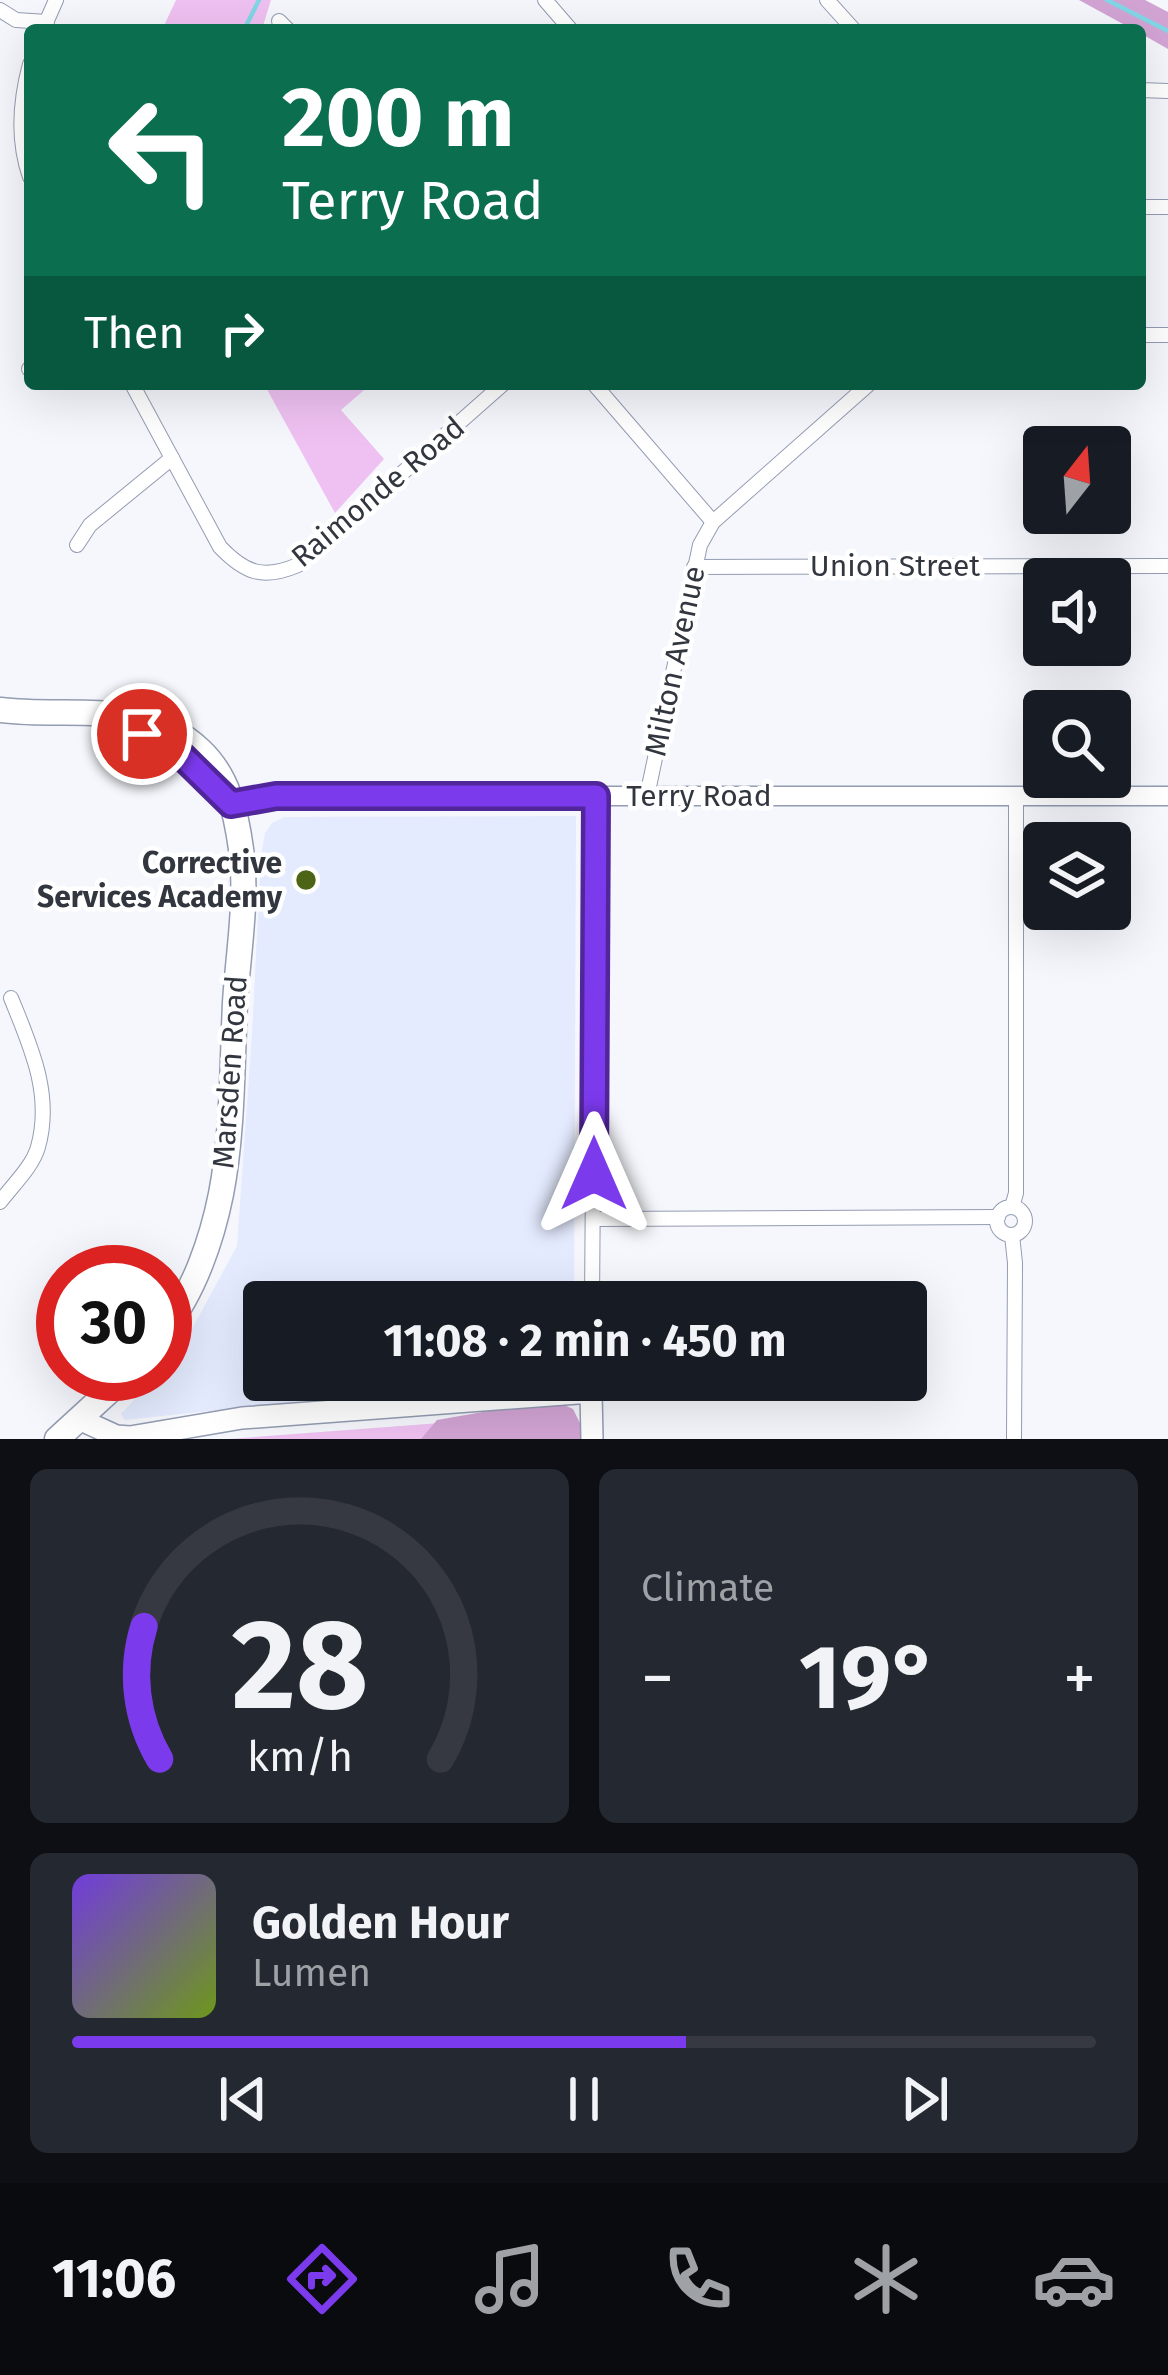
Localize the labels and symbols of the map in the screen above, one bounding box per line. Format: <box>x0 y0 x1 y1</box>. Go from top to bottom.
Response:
street label: Raimonde Road <box>284 409 472 575</box>
north arrow <box>1023 426 1131 534</box>
street label: Union Street <box>810 548 980 584</box>
street label: Milton Avenue <box>637 563 713 759</box>
pin <box>91 683 193 785</box>
street label: Terry Road <box>626 778 772 814</box>
place label: Corrective Services Academy <box>37 845 282 915</box>
marker: Corrective Services Academy <box>293 867 319 893</box>
street label: Marsden Road <box>205 974 255 1170</box>
position arrow <box>531 1111 657 1237</box>
speed limit sign: 30 <box>36 1245 192 1401</box>

